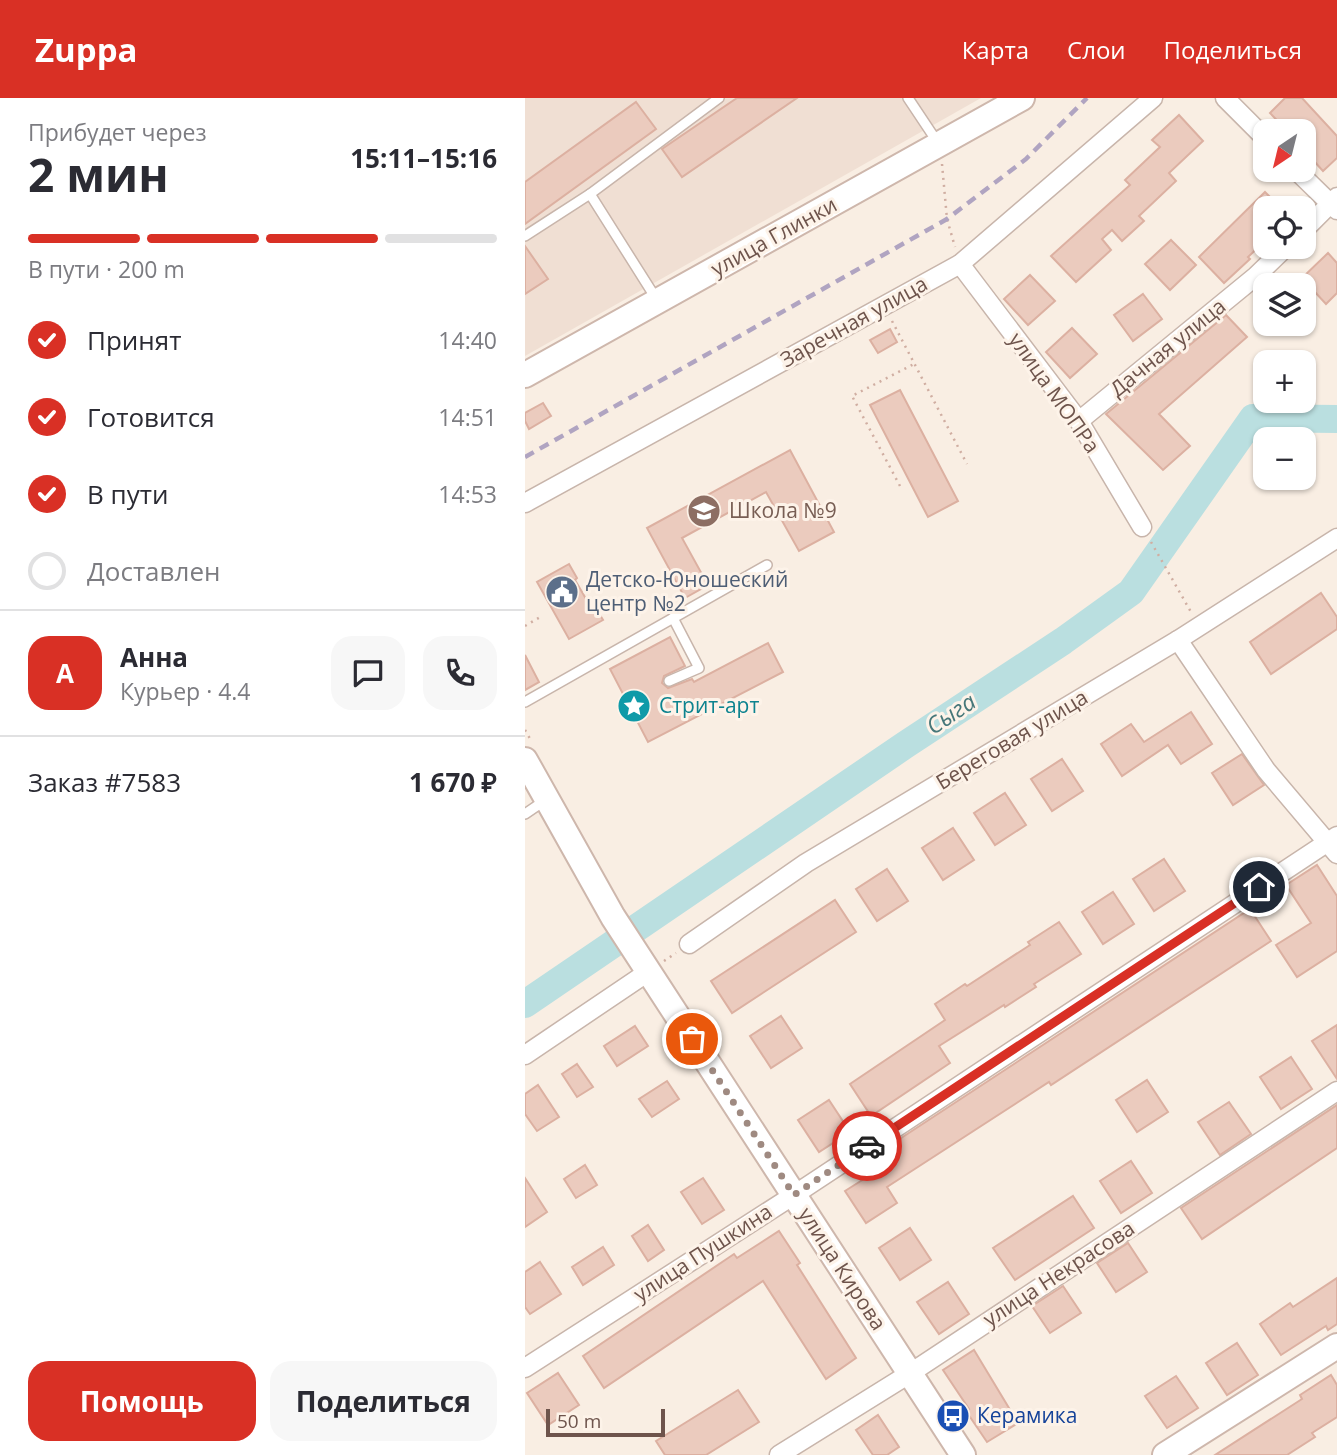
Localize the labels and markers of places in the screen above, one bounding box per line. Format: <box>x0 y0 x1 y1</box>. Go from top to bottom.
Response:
school or university icon: Школа №9 <box>685 492 723 530</box>
place label: Школа №9 <box>729 496 837 524</box>
place label: Детско-Юношеский центр №2 <box>586 565 788 617</box>
public building icon: Детско-Юношеский центр №2 <box>543 573 581 611</box>
place icon: Стрит-арт <box>615 687 653 725</box>
place label: Стрит-арт <box>659 691 759 719</box>
pin <box>1229 857 1289 917</box>
pin <box>662 1009 722 1069</box>
bus stop icon: Керамика <box>934 1397 972 1435</box>
place label: Керамика <box>977 1401 1077 1429</box>

